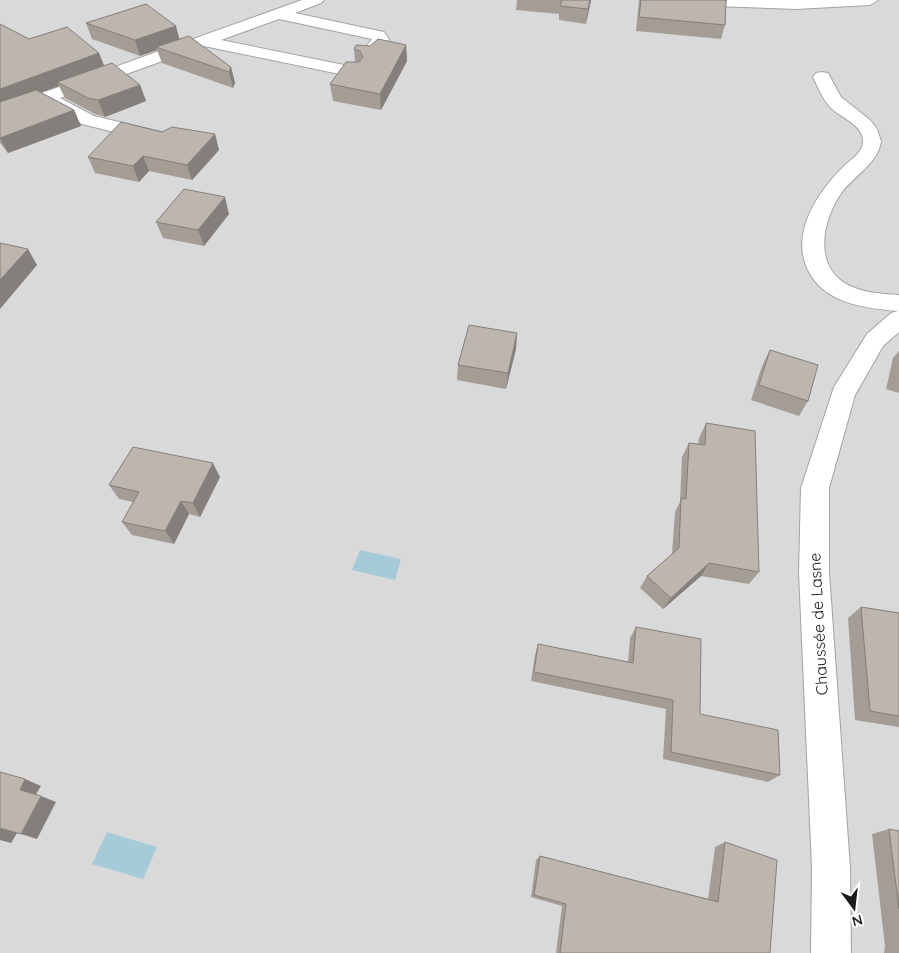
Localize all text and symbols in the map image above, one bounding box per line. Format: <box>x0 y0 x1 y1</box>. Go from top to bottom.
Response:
street label: Chaussée de Lasne <box>804 552 832 696</box>
north arrow <box>829 883 879 933</box>
text: N <box>850 911 865 931</box>

